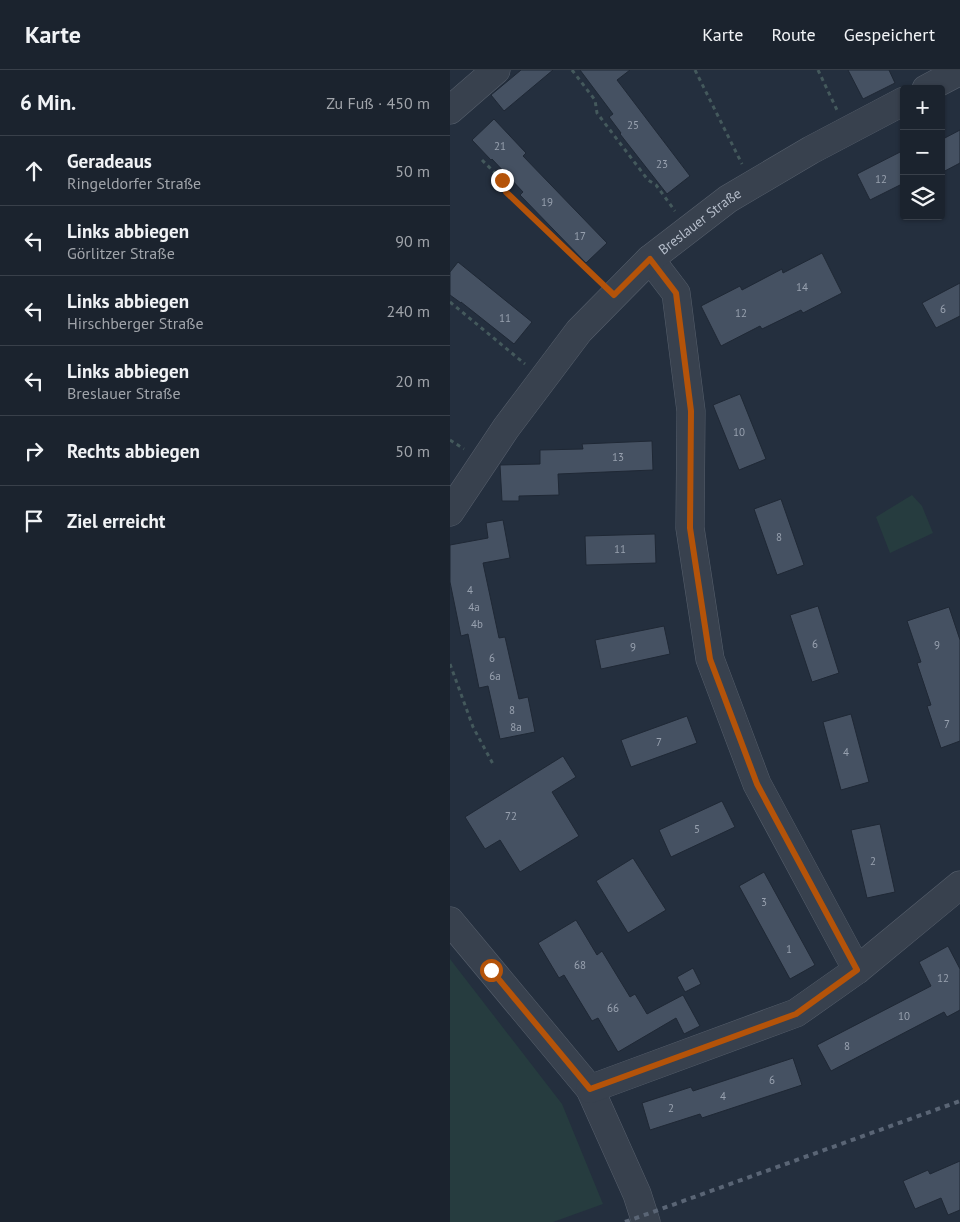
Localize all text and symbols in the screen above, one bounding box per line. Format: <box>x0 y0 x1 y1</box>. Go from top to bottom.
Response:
text: Karte <box>25 19 81 50</box>
text: Karte <box>702 23 743 46</box>
text: Route <box>771 23 816 46</box>
text: Gespeichert <box>844 23 935 46</box>
map controls <box>900 85 945 220</box>
button: + <box>900 85 945 130</box>
text: 6 Min. <box>20 89 76 116</box>
text: Zu Fuß · 450 m <box>326 93 430 113</box>
house number: 25 <box>627 118 639 132</box>
button: − <box>900 130 945 175</box>
house number: 21 <box>494 139 506 153</box>
text: Geradeaus <box>67 149 152 173</box>
icon: ahead <box>20 157 48 185</box>
house number: 23 <box>656 157 668 171</box>
text: 50 m <box>395 161 430 181</box>
route end <box>491 169 514 192</box>
house number: 12 <box>875 172 887 186</box>
text: Ringeldorfer Straße <box>67 173 201 193</box>
button: layers <box>900 175 945 220</box>
street label: Breslauer Straße <box>655 184 745 258</box>
house number: 19 <box>541 195 553 209</box>
text: Links abbiegen <box>67 219 189 243</box>
icon: left <box>20 227 48 255</box>
house number: 17 <box>574 229 586 243</box>
text: 90 m <box>395 231 430 251</box>
text: Görlitzer Straße <box>67 243 175 263</box>
house number: 14 <box>796 280 808 294</box>
text: Links abbiegen <box>67 289 189 313</box>
icon: left <box>20 297 48 325</box>
text: 240 m <box>387 301 430 321</box>
house number: 6 <box>940 302 946 316</box>
house number: 12 <box>735 306 747 320</box>
house number: 11 <box>499 311 511 325</box>
text: Hirschberger Straße <box>67 313 204 333</box>
text: Links abbiegen <box>67 359 189 383</box>
icon: left <box>20 367 48 395</box>
text: 20 m <box>395 371 430 391</box>
text: Breslauer Straße <box>67 383 181 403</box>
house number: 10 <box>733 425 745 439</box>
icon: right <box>20 437 48 465</box>
text: Rechts abbiegen <box>67 439 200 463</box>
text: 50 m <box>395 441 430 461</box>
house number: 13 <box>612 450 624 464</box>
icon: arrive <box>20 507 48 535</box>
text: Ziel erreicht <box>67 509 165 533</box>
house number: 8 <box>776 530 782 544</box>
house number: 11 <box>614 542 626 556</box>
house number: 4 <box>467 583 473 597</box>
house number: 4a <box>468 600 480 614</box>
house number: 4b <box>471 617 483 631</box>
house number: 6 <box>812 637 818 651</box>
house number: 9 <box>934 638 940 652</box>
house number: 9 <box>630 640 636 654</box>
house number: 6 <box>489 651 495 665</box>
house number: 6a <box>489 669 501 683</box>
house number: 8 <box>509 703 515 717</box>
house number: 7 <box>944 717 950 731</box>
house number: 8a <box>510 720 522 734</box>
house number: 7 <box>656 735 662 749</box>
house number: 4 <box>843 745 849 759</box>
house number: 72 <box>505 809 517 823</box>
house number: 5 <box>694 822 700 836</box>
house number: 2 <box>870 854 876 868</box>
house number: 3 <box>761 895 767 909</box>
house number: 1 <box>786 942 792 956</box>
house number: 68 <box>574 958 586 972</box>
route start <box>480 959 503 982</box>
house number: 12 <box>937 971 949 985</box>
house number: 66 <box>607 1001 619 1015</box>
house number: 10 <box>898 1009 910 1023</box>
house number: 8 <box>844 1039 850 1053</box>
house number: 6 <box>769 1073 775 1087</box>
house number: 4 <box>720 1089 726 1103</box>
house number: 2 <box>668 1101 674 1115</box>

